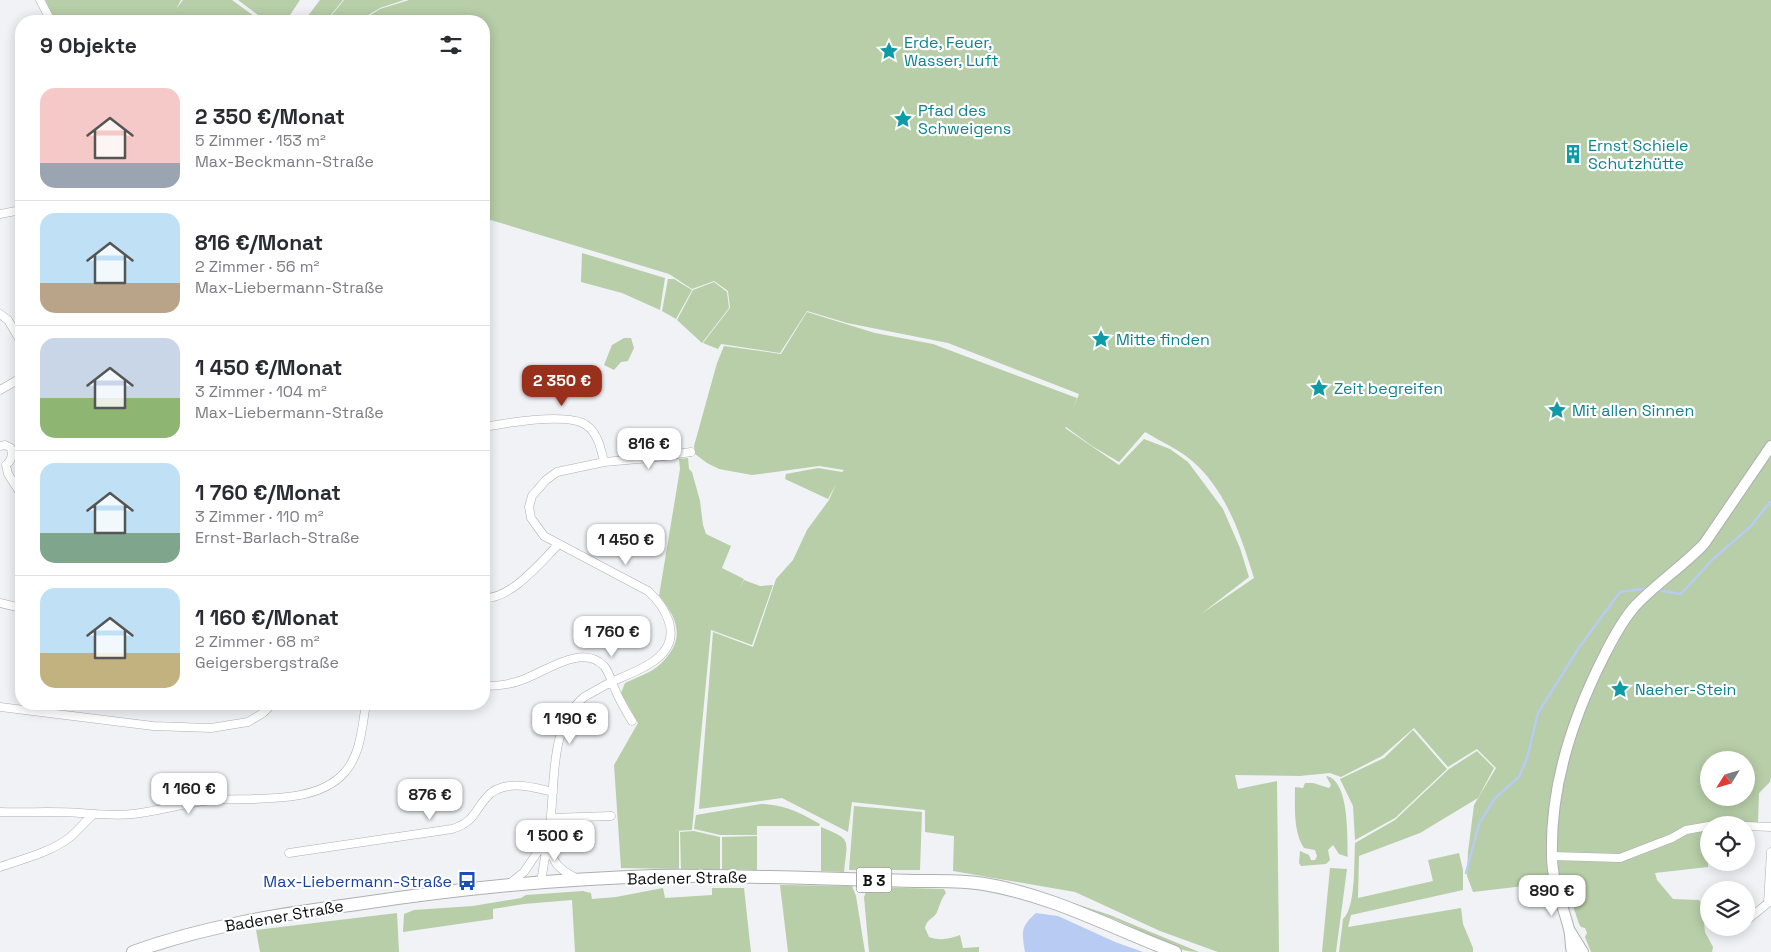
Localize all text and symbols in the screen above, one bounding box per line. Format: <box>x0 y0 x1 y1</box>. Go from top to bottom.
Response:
icon: filters <box>437 31 465 59</box>
text: 9 Objekte <box>40 32 137 59</box>
place label: Erde, Feuer, Wasser, Luft <box>904 32 999 71</box>
place icon: Erde, Feuer, Wasser, Luft <box>878 40 900 62</box>
place label: Pfad des Schweigens <box>918 100 1011 139</box>
text: 2 350 €/Monat <box>195 103 345 130</box>
icon: home <box>80 108 140 168</box>
place icon: Pfad des Schweigens <box>892 108 914 130</box>
text: 5 Zimmer · 153 m² <box>195 130 326 151</box>
place label: Ernst Schiele Schutzhütte <box>1588 135 1689 174</box>
building icon: Ernst Schiele Schutzhütte <box>1562 143 1584 165</box>
text: Max-Beckmann-Straße <box>195 151 374 172</box>
text: 816 €/Monat <box>195 229 323 256</box>
icon: home <box>80 233 140 293</box>
text: 2 Zimmer · 56 m² <box>195 256 319 277</box>
text: Max-Liebermann-Straße <box>195 277 384 298</box>
place icon: Mitte finden <box>1090 328 1112 350</box>
place label: Mitte finden <box>1116 329 1210 350</box>
text: 1 450 €/Monat <box>195 354 342 381</box>
icon: home <box>80 358 140 418</box>
pin: 2 350 € <box>516 364 608 407</box>
text: 2 350 € <box>533 370 591 391</box>
place icon: Zeit begreifen <box>1308 377 1330 399</box>
place label: Zeit begreifen <box>1334 378 1443 399</box>
text: 3 Zimmer · 104 m² <box>195 381 327 402</box>
place icon: Mit allen Sinnen <box>1546 399 1568 421</box>
place label: Mit allen Sinnen <box>1572 400 1694 421</box>
text: Max-Liebermann-Straße <box>195 402 384 423</box>
pin: 816 € <box>614 428 684 470</box>
text: 816 € <box>628 433 670 454</box>
text: 1 760 €/Monat <box>195 479 341 506</box>
icon: home <box>80 483 140 543</box>
text: 3 Zimmer · 110 m² <box>195 506 324 527</box>
pin: 1 450 € <box>580 524 672 566</box>
text: Ernst-Barlach-Straße <box>195 527 360 548</box>
text: 1 450 € <box>598 529 654 550</box>
text: 1 160 €/Monat <box>195 604 339 631</box>
icon: home <box>80 608 140 668</box>
pin: 1 760 € <box>566 616 658 658</box>
text: 1 760 € <box>584 621 640 642</box>
text: 2 Zimmer · 68 m² <box>195 631 320 652</box>
text: Geigersbergstraße <box>195 652 339 673</box>
place icon: Naeher-Stein <box>1609 678 1631 700</box>
place label: Naeher-Stein <box>1635 679 1736 700</box>
pin: 1 190 € <box>524 702 616 745</box>
text: 1 190 € <box>543 708 597 729</box>
north arrow <box>1700 751 1755 806</box>
map controls <box>1700 751 1755 936</box>
pin: 1 160 € <box>143 772 235 815</box>
text: 1 160 € <box>162 778 216 799</box>
pin: 876 € <box>395 778 465 821</box>
text: 876 € <box>408 784 452 805</box>
button: locate <box>1700 816 1755 871</box>
pin: 1 500 € <box>509 820 601 862</box>
text: 1 500 € <box>527 825 583 846</box>
street label: Badener Straße <box>627 866 747 890</box>
road number: B 3 <box>856 868 892 892</box>
bus stop icon: Max-Liebermann-Straße <box>456 870 478 892</box>
place label: Max-Liebermann-Straße <box>263 871 452 892</box>
pin: 890 € <box>1517 874 1587 917</box>
text: 890 € <box>1530 880 1574 901</box>
button: layers <box>1700 881 1755 936</box>
street label: Badener Straße <box>223 895 345 937</box>

